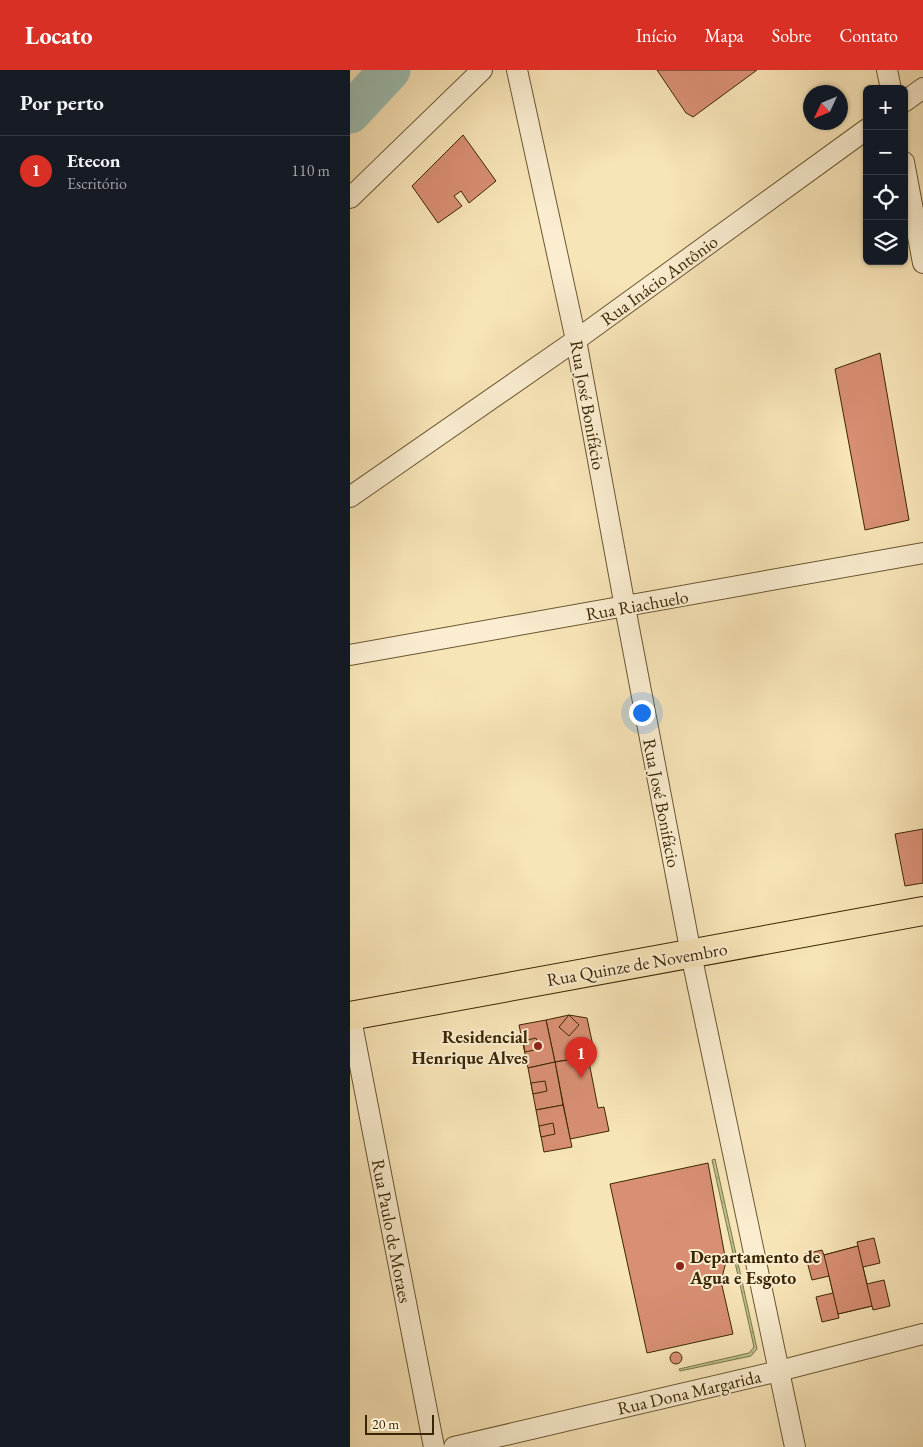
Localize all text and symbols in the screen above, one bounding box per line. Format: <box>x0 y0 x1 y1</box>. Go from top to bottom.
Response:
text: Locato <box>25 20 93 51</box>
text: Início <box>636 24 677 47</box>
text: Mapa <box>705 24 744 47</box>
text: Sobre <box>772 24 811 47</box>
text: Contato <box>839 24 898 47</box>
north arrow <box>803 85 848 130</box>
map controls <box>863 85 908 265</box>
button: + <box>863 85 908 130</box>
text: Por perto <box>20 89 104 116</box>
button: − <box>863 130 908 175</box>
text: Etecon <box>67 148 121 173</box>
text: 1 <box>32 160 40 181</box>
text: 110 m <box>291 160 330 181</box>
text: Escritório <box>67 173 127 194</box>
button: locate <box>863 175 908 220</box>
button: layers <box>863 220 908 265</box>
street label: Rua Inácio Antônio <box>596 230 722 330</box>
street label: Rua José Bonifácio <box>565 338 611 472</box>
street label: Rua Riachuelo <box>584 585 690 625</box>
your location <box>629 700 655 726</box>
street label: Rua José Bonifácio <box>638 736 686 870</box>
street label: Rua Quinze de Novembro <box>545 937 729 991</box>
place label: Residencial Henrique Alves <box>412 1025 528 1069</box>
pin: 1 <box>565 1037 597 1078</box>
marker: Residencial Henrique Alves <box>532 1040 544 1052</box>
street label: Rua Paulo de Moraes <box>367 1157 417 1305</box>
place label: Departamento de Agua e Esgoto <box>689 1245 821 1289</box>
marker: Departamento de Agua e Esgoto <box>674 1260 686 1272</box>
street label: Rua Dona Margarida <box>615 1364 764 1420</box>
scale bar <box>365 1412 434 1435</box>
text: 20 m <box>372 1415 399 1433</box>

